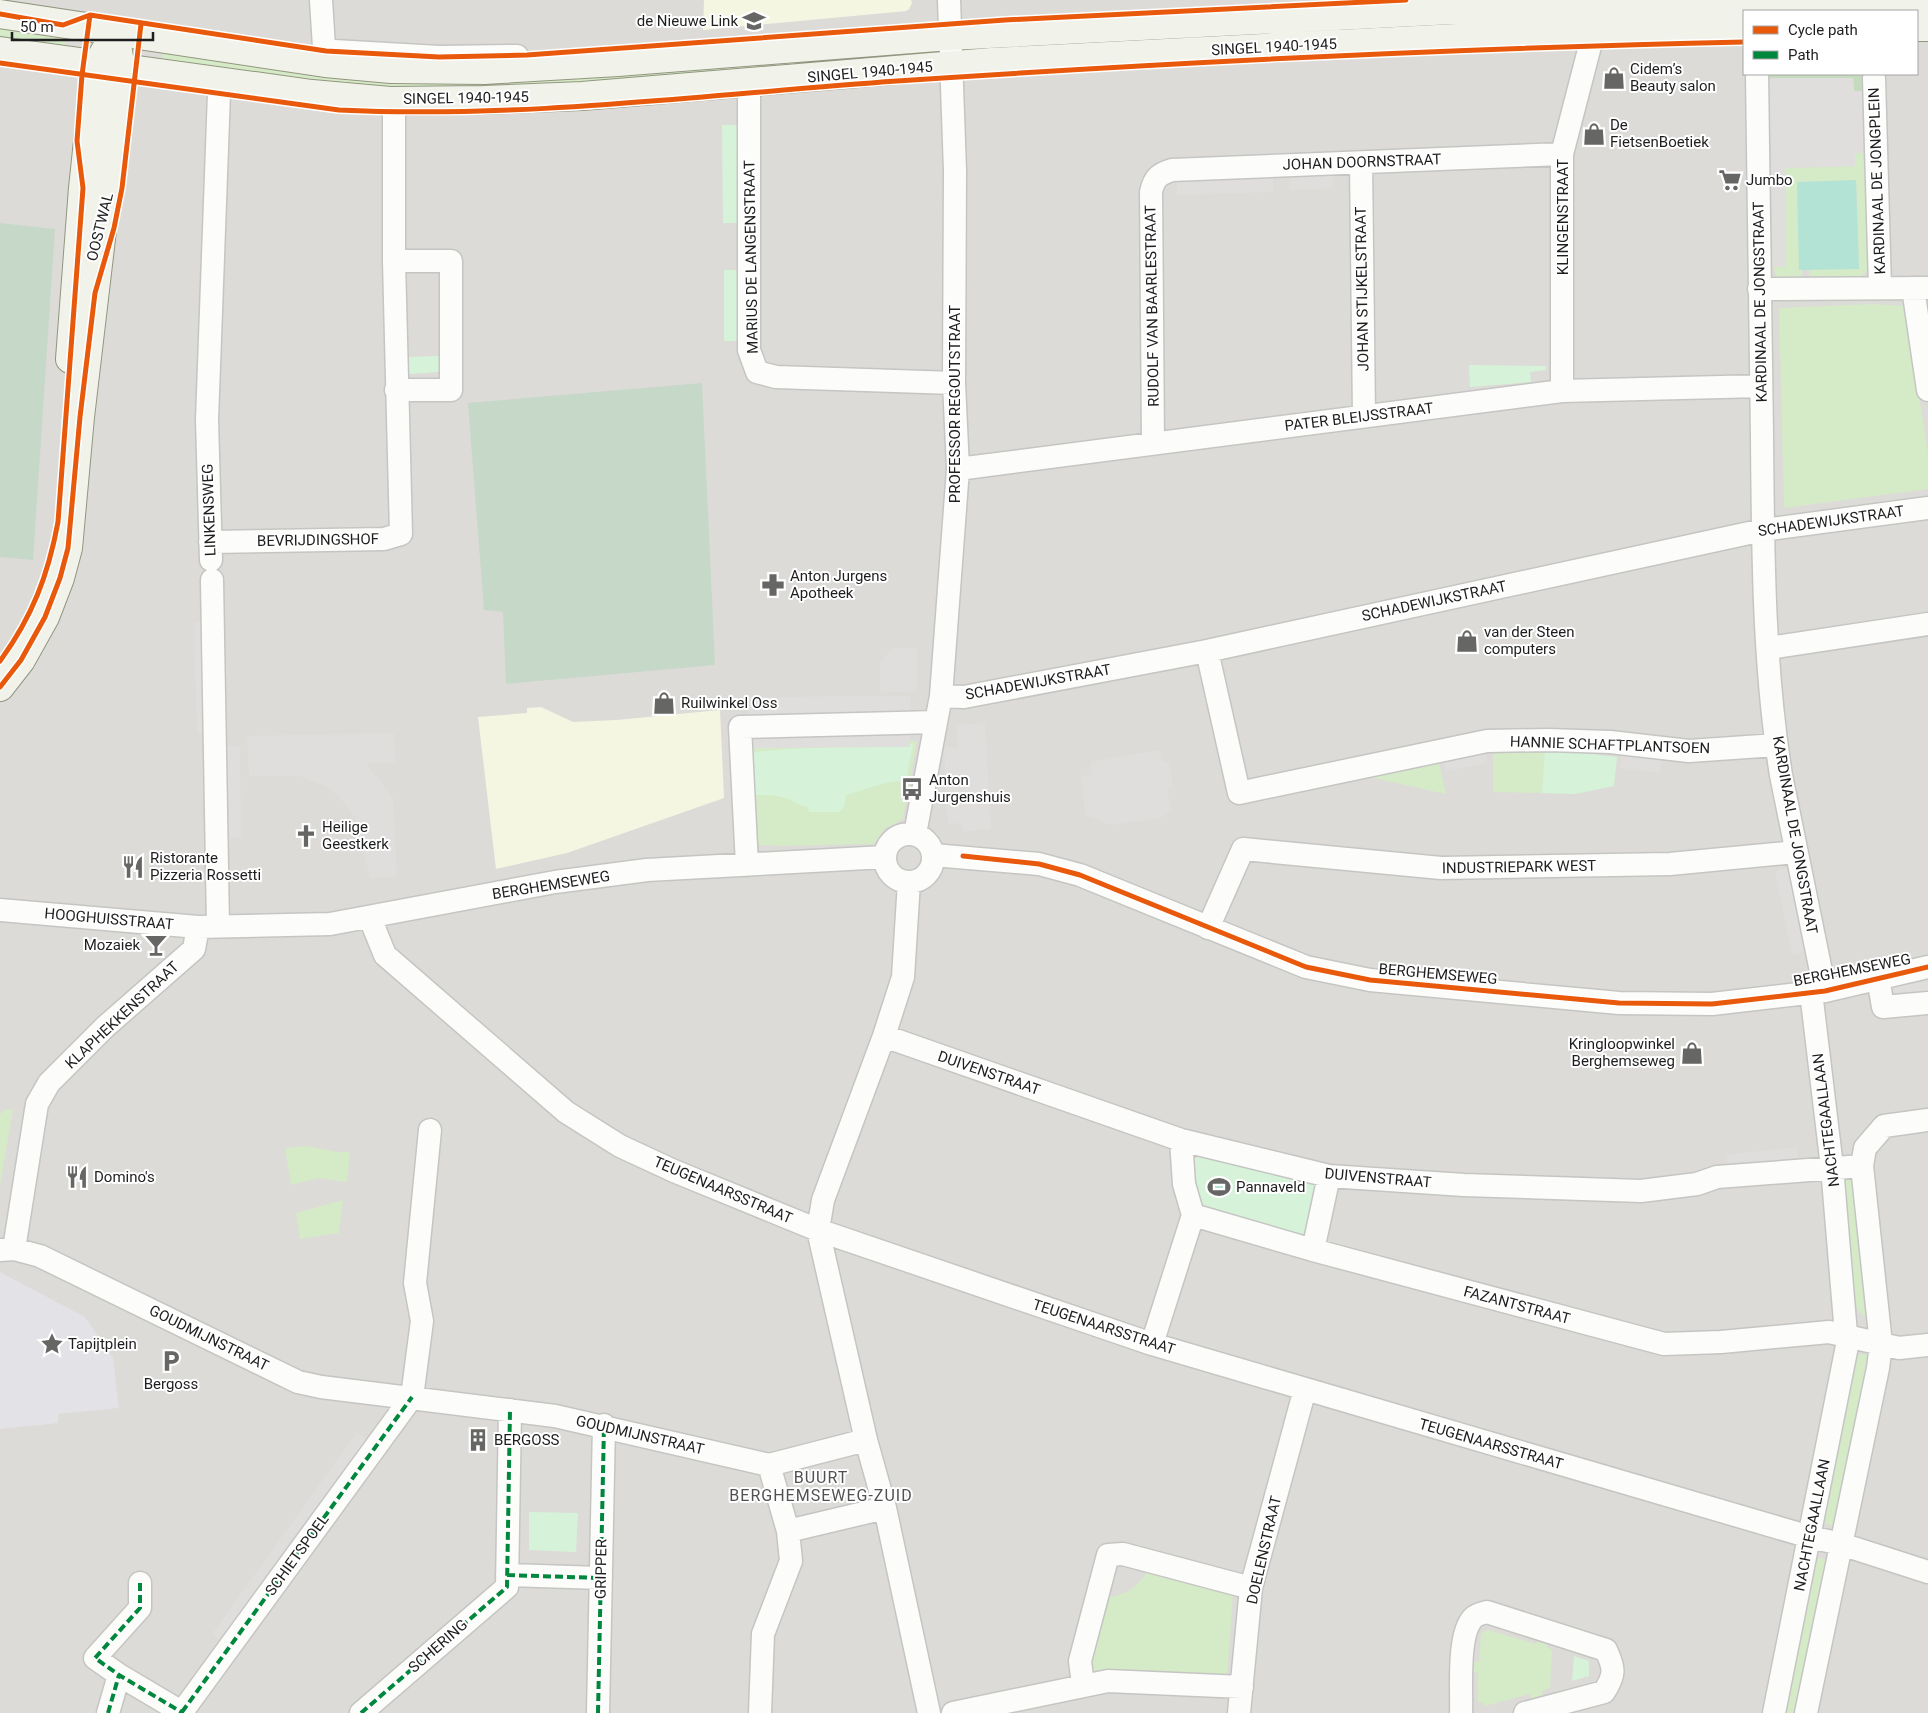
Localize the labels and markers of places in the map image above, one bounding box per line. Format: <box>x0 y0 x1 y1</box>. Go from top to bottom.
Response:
school or university icon: de Nieuwe Link <box>741 8 767 34</box>
place label: de Nieuwe Link <box>637 12 738 30</box>
place label: Cidem’s Beauty salon <box>1630 60 1716 95</box>
shop icon: Cidem’s Beauty salon <box>1601 65 1627 91</box>
place label: De FietsenBoetiek <box>1610 116 1709 151</box>
shop icon: De FietsenBoetiek <box>1581 121 1607 147</box>
supermarket icon: Jumbo <box>1717 167 1743 193</box>
place label: Jumbo <box>1746 171 1793 189</box>
place label: Anton Jurgens Apotheek <box>790 567 887 602</box>
pharmacy icon: Anton Jurgens Apotheek <box>760 572 786 598</box>
place label: van der Steen computers <box>1484 623 1575 658</box>
shop icon: van der Steen computers <box>1454 628 1480 654</box>
shop icon: Ruilwinkel Oss <box>651 690 677 716</box>
place label: Ruilwinkel Oss <box>681 694 778 712</box>
place label: Anton Jurgenshuis <box>929 771 1011 806</box>
bus stop icon: Anton Jurgenshuis <box>899 776 925 802</box>
place label: Heilige Geestkerk <box>322 818 389 853</box>
church icon: Heilige Geestkerk <box>293 823 319 849</box>
place label: Ristorante Pizzeria Rossetti <box>150 849 261 884</box>
restaurant icon: Ristorante Pizzeria Rossetti <box>120 854 146 880</box>
bar icon: Mozaiek <box>143 932 169 958</box>
place label: Mozaiek <box>84 936 140 954</box>
place label: Kringloopwinkel Berghemseweg <box>1569 1035 1675 1070</box>
shop icon: Kringloopwinkel Berghemseweg <box>1679 1040 1705 1066</box>
restaurant icon: Domino's <box>64 1164 90 1190</box>
place label: Domino's <box>94 1168 155 1186</box>
sports icon: Pannaveld <box>1206 1174 1232 1200</box>
place label: Pannaveld <box>1236 1178 1305 1196</box>
place icon: Tapijtplein <box>39 1331 65 1357</box>
place label: Tapijtplein <box>68 1335 137 1353</box>
parking icon: Bergoss <box>158 1348 184 1374</box>
place label: Bergoss <box>144 1375 198 1393</box>
building icon: BERGOSS <box>465 1427 491 1453</box>
place label: BERGOSS <box>494 1431 560 1449</box>

